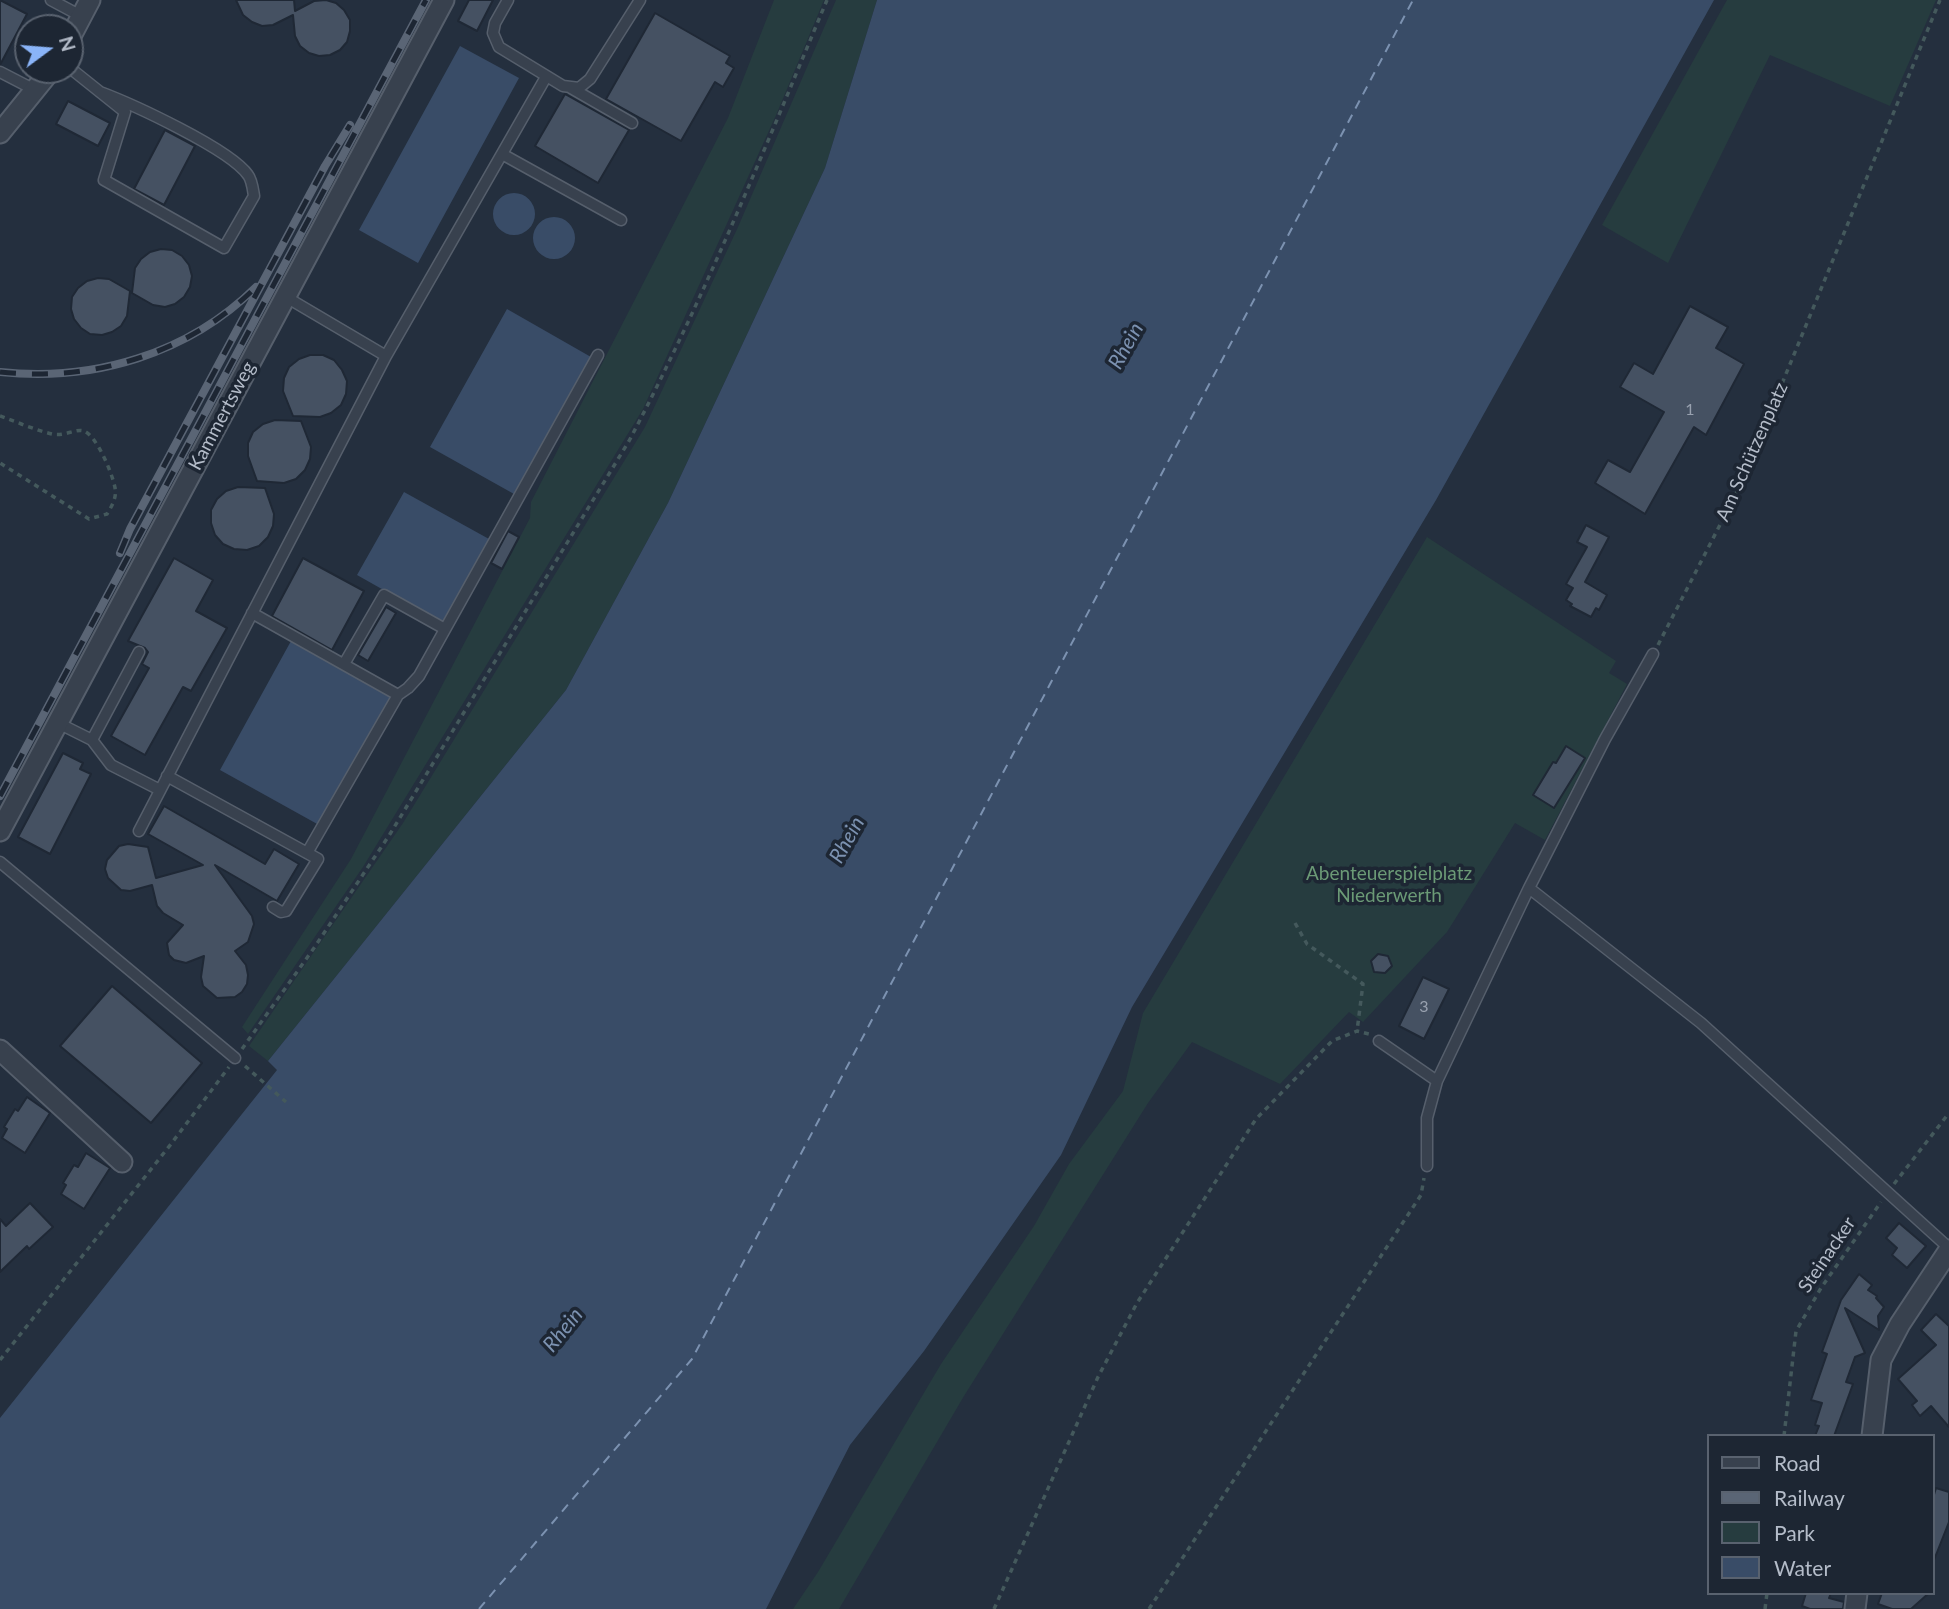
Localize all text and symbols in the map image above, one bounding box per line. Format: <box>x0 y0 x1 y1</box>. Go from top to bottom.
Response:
north arrow <box>14 14 84 84</box>
text: N <box>55 33 81 54</box>
water label: Rhein <box>1103 318 1149 374</box>
street label: Kammertsweg <box>184 358 260 474</box>
street label: Am Schützenplatz <box>1711 379 1793 525</box>
house number: 1 <box>1685 400 1695 420</box>
water label: Rhein <box>824 812 870 868</box>
park label: Abenteuerspielplatz Niederwerth <box>1306 863 1472 907</box>
house number: 3 <box>1419 997 1429 1017</box>
street label: Steinacker <box>1793 1213 1861 1297</box>
water label: Rhein <box>538 1303 588 1357</box>
legend <box>1708 1434 1935 1595</box>
text: Road <box>1774 1450 1821 1475</box>
text: Railway <box>1774 1485 1845 1510</box>
text: Park <box>1774 1520 1815 1545</box>
text: Water <box>1774 1555 1831 1580</box>

